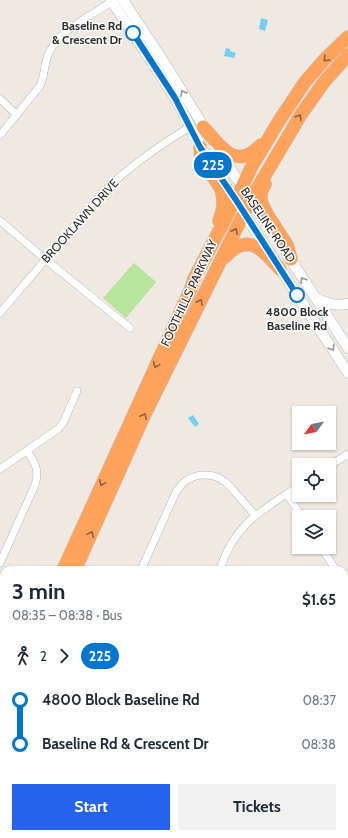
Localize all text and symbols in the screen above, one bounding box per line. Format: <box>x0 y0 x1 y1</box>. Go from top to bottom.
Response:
place label: Baseline Rd & Crescent Dr <box>52 18 122 47</box>
marker: Baseline Rd & Crescent Dr <box>125 25 141 41</box>
one-way arrow <box>323 54 331 62</box>
one-way arrow <box>181 90 188 97</box>
one-way arrow <box>294 114 302 121</box>
line badge: 225 <box>190 152 236 178</box>
text: 225 <box>202 156 224 174</box>
street label: BROOKLAWN DRIVE <box>38 175 122 266</box>
street label: BASELINE ROAD <box>238 184 299 265</box>
one-way arrow <box>230 227 238 235</box>
street label: FOOTHILLS PARKWAY <box>157 237 220 349</box>
one-way arrow <box>301 277 308 284</box>
marker: 4800 Block Baseline Rd <box>289 287 305 303</box>
one-way arrow <box>195 299 203 307</box>
place label: 4800 Block Baseline Rd <box>265 304 329 333</box>
one-way arrow <box>327 344 335 351</box>
one-way arrow <box>153 360 161 368</box>
north arrow <box>292 406 336 450</box>
map controls <box>292 406 336 554</box>
one-way arrow <box>139 413 147 420</box>
button: locate <box>292 458 336 502</box>
one-way arrow <box>99 479 107 486</box>
button: layers <box>292 510 336 554</box>
one-way arrow <box>86 531 94 539</box>
text: 3 min <box>12 578 65 605</box>
text: $1.65 <box>302 591 336 609</box>
text: 08:35 – 08:38 · Bus <box>12 607 122 623</box>
icon: walk <box>12 645 34 667</box>
icon: forward <box>53 645 75 667</box>
text: 225 <box>89 647 111 665</box>
text: 2 <box>40 648 47 664</box>
text: 4800 Block Baseline Rd <box>42 691 200 709</box>
text: 08:37 <box>303 692 336 708</box>
text: Baseline Rd & Crescent Dr <box>42 735 209 753</box>
text: 08:38 <box>301 736 336 752</box>
button: Start <box>12 784 170 830</box>
button: Tickets <box>178 784 336 830</box>

